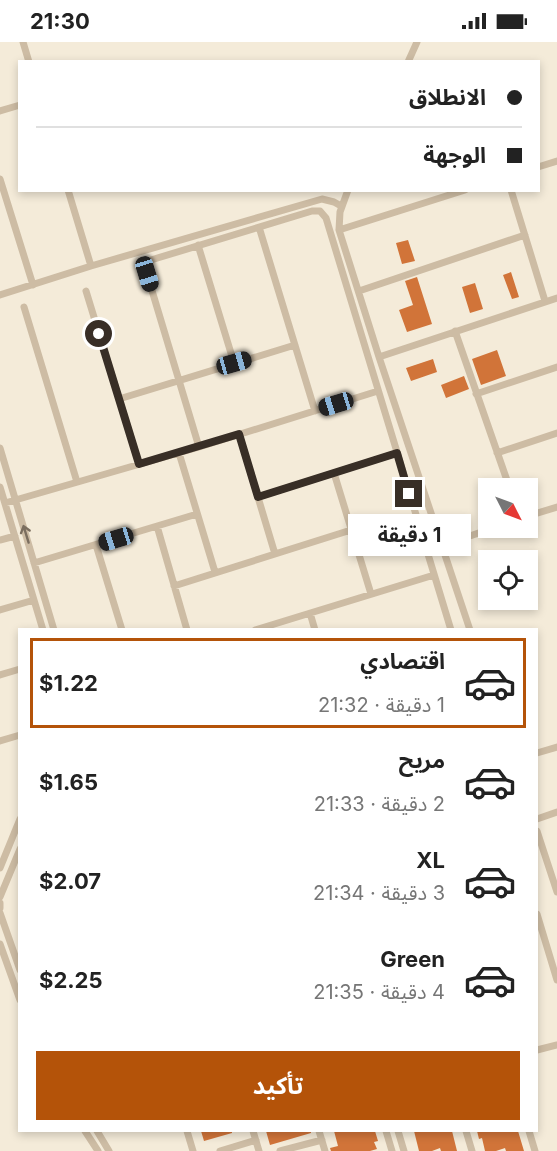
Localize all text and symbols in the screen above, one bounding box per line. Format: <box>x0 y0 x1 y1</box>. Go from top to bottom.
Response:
text: 21:30 <box>30 8 90 34</box>
text: الانطلاق <box>409 84 486 110</box>
text: الوجهة <box>423 142 486 168</box>
car <box>133 254 161 294</box>
route start <box>85 320 112 347</box>
car <box>214 349 254 377</box>
car <box>316 390 356 418</box>
north arrow <box>478 478 538 538</box>
map controls <box>478 478 538 610</box>
route end <box>395 480 422 507</box>
callout: 1 دقيقة <box>348 515 470 557</box>
text: 1 دقيقة <box>378 523 441 547</box>
one-way arrow <box>20 525 31 544</box>
car <box>96 525 136 553</box>
button: locate <box>478 550 538 610</box>
text: اقتصادي <box>360 648 445 674</box>
icon: car <box>463 656 517 710</box>
text: $1.22 <box>39 670 98 696</box>
text: 1 دقيقة · 21:32 <box>318 693 445 717</box>
text: مريح <box>399 747 445 773</box>
icon: car <box>463 755 517 809</box>
text: $1.65 <box>39 769 98 795</box>
text: 2 دقيقة · 21:33 <box>314 792 445 816</box>
text: XL <box>416 847 445 873</box>
icon: car <box>463 854 517 908</box>
text: $2.07 <box>39 868 101 894</box>
text: 3 دقيقة · 21:34 <box>313 881 445 905</box>
text: Green <box>380 946 445 972</box>
icon: car <box>463 953 517 1007</box>
text: $2.25 <box>39 967 103 993</box>
text: 4 دقيقة · 21:35 <box>313 980 445 1004</box>
button: تأكيد <box>36 1051 520 1120</box>

